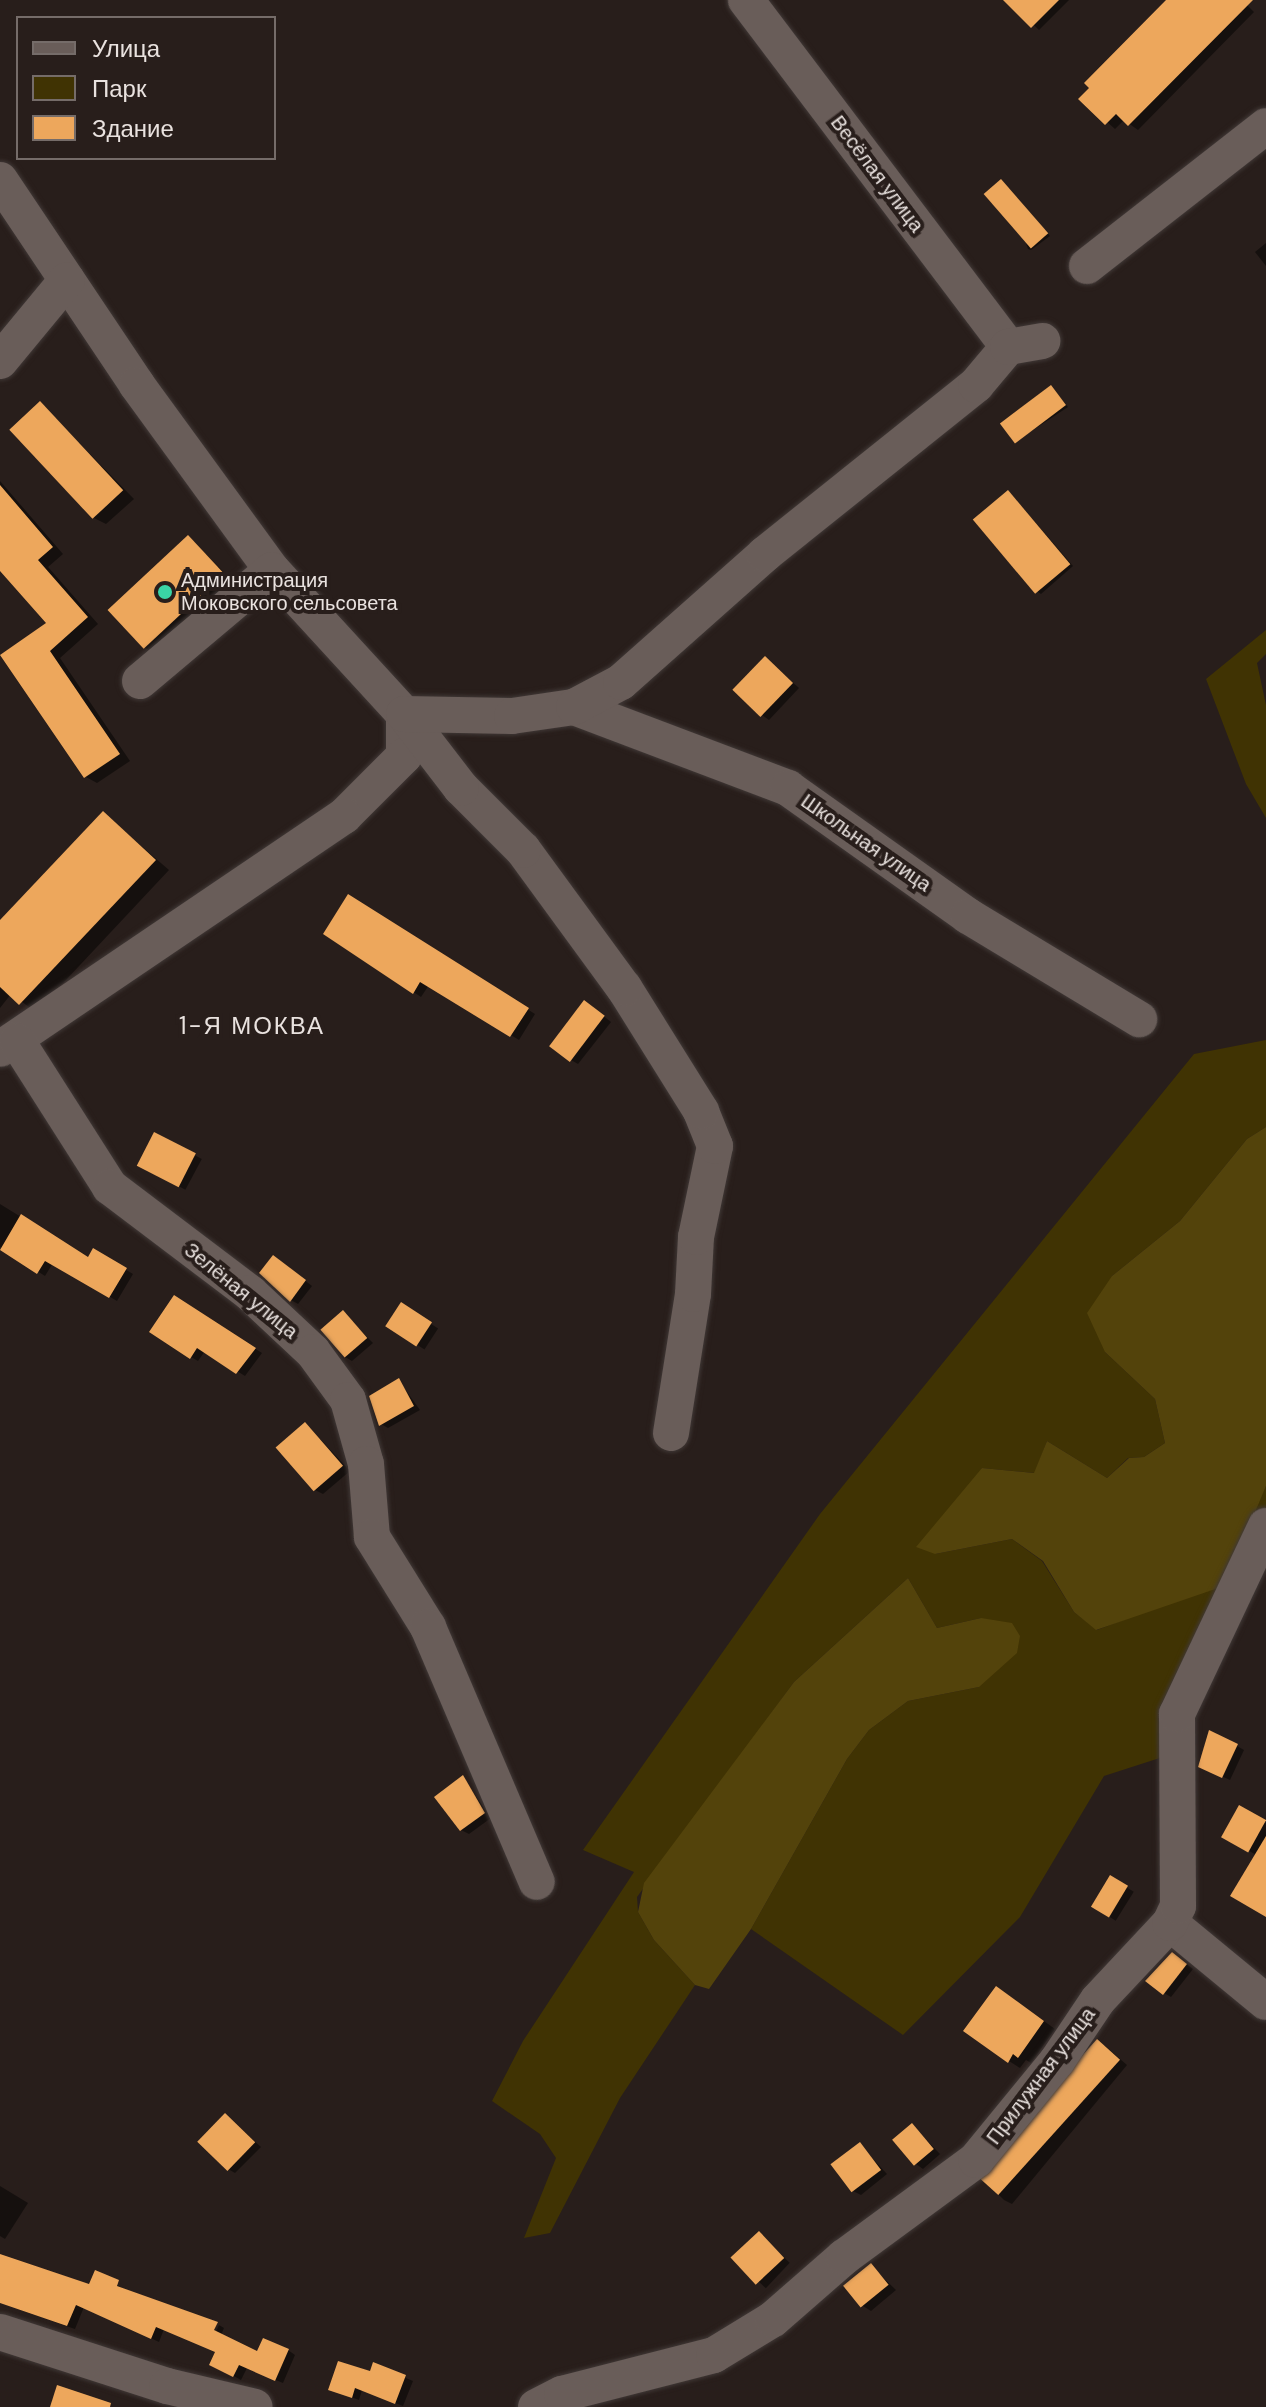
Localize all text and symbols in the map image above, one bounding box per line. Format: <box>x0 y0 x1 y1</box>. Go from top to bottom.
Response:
legend <box>16 16 276 160</box>
text: Улица <box>92 33 160 64</box>
text: Парк <box>92 73 146 104</box>
street label: Весёлая улица <box>825 111 929 237</box>
text: Здание <box>92 113 174 144</box>
place label: Администрация Моковского сельсовета <box>181 568 398 615</box>
marker: Администрация Моковского сельсовета <box>156 583 174 601</box>
street label: Школьная улица <box>796 789 936 897</box>
district label: 1-Я МОКВА <box>179 1012 325 1040</box>
street label: Зелёная улица <box>180 1238 302 1344</box>
street label: Прилужная улица <box>982 2003 1100 2149</box>

